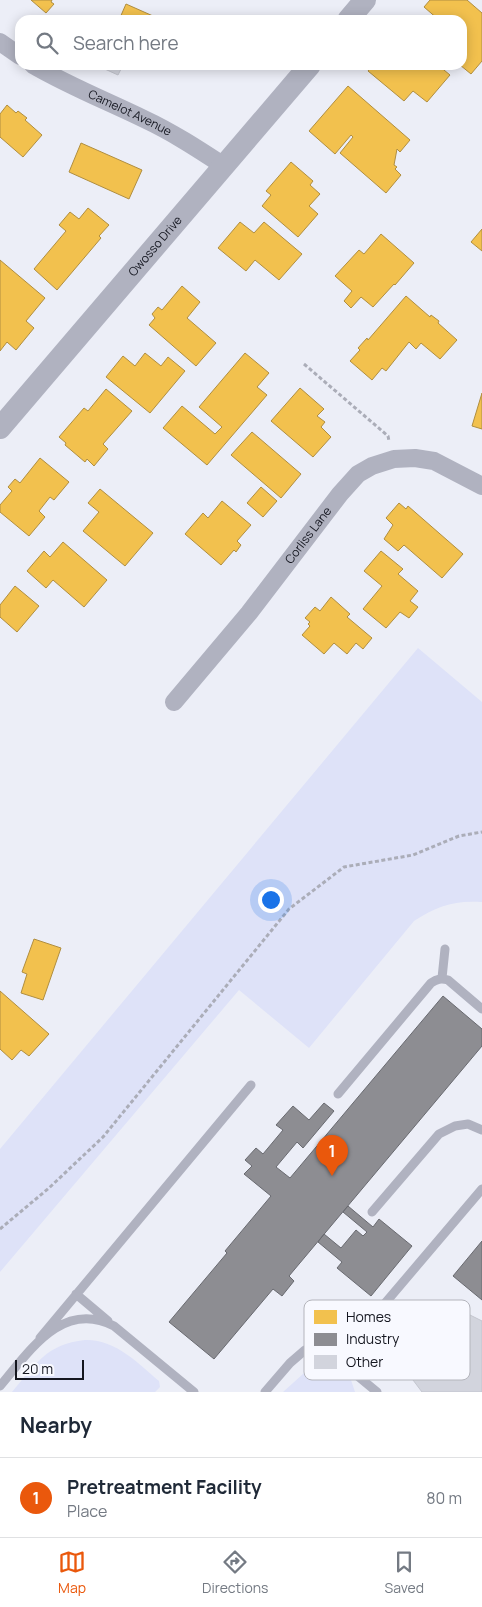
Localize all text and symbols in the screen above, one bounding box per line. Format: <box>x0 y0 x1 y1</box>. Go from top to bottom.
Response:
search box <box>15 15 467 70</box>
icon: search <box>33 29 61 57</box>
text: Search here <box>73 30 179 56</box>
street label: Camelot Avenue <box>85 85 175 140</box>
street label: Owosso Drive <box>124 212 186 280</box>
street label: Corliss Lane <box>281 503 335 567</box>
your location <box>258 887 284 913</box>
pin: 1 <box>316 1135 348 1176</box>
legend <box>304 1300 470 1380</box>
text: Homes <box>346 1307 391 1326</box>
text: Industry <box>346 1329 400 1348</box>
text: Other <box>346 1352 383 1371</box>
scale bar <box>15 1357 84 1380</box>
text: 20 m <box>22 1359 53 1378</box>
text: Nearby <box>20 1411 92 1439</box>
text: Pretreatment Facility <box>67 1474 262 1500</box>
text: 1 <box>32 1487 40 1509</box>
text: 80 m <box>426 1487 462 1509</box>
text: Place <box>67 1500 107 1522</box>
tab: Map <box>58 1548 86 1597</box>
tab: Directions <box>202 1548 268 1597</box>
tab: Saved <box>385 1548 424 1597</box>

